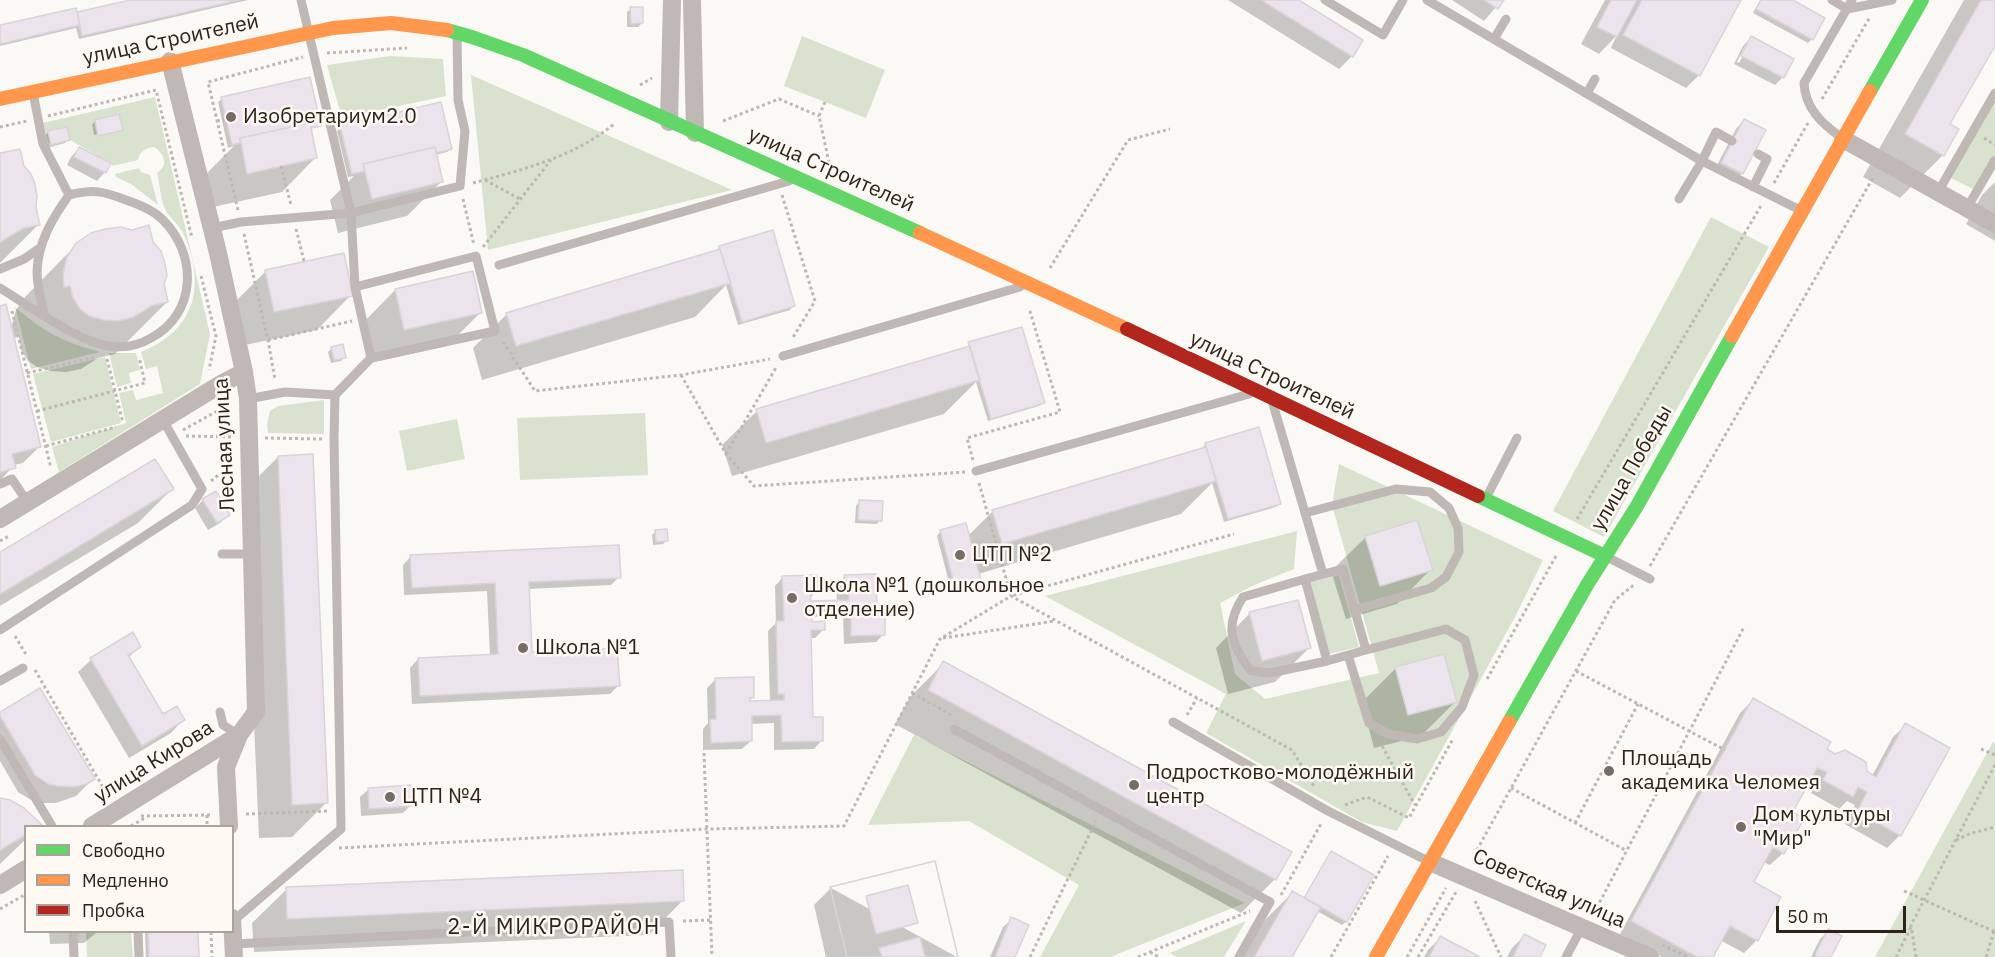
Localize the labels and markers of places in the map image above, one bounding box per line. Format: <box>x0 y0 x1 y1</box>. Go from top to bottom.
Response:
place label: Изобретариум2.0 <box>243 104 417 130</box>
marker: Изобретариум2.0 <box>224 110 238 124</box>
place label: ЦТП №2 <box>972 542 1052 568</box>
marker: ЦТП №2 <box>953 548 967 562</box>
place label: Школа №1 (дошкольное отделение) <box>804 573 1044 623</box>
marker: Школа №1 (дошкольное отделение) <box>785 591 799 605</box>
place label: Школа №1 <box>535 635 640 661</box>
marker: Школа №1 <box>516 641 530 655</box>
place label: Площадь академика Челомея <box>1621 746 1820 796</box>
place label: Подростково-молодёжный центр <box>1146 760 1414 810</box>
marker: Площадь академика Челомея <box>1602 764 1616 778</box>
marker: Подростково-молодёжный центр <box>1127 778 1141 792</box>
place label: ЦТП №4 <box>402 784 482 810</box>
marker: ЦТП №4 <box>383 790 397 804</box>
place label: Дом культуры "Мир" <box>1753 802 1891 852</box>
marker: Дом культуры "Мир" <box>1734 820 1748 834</box>

